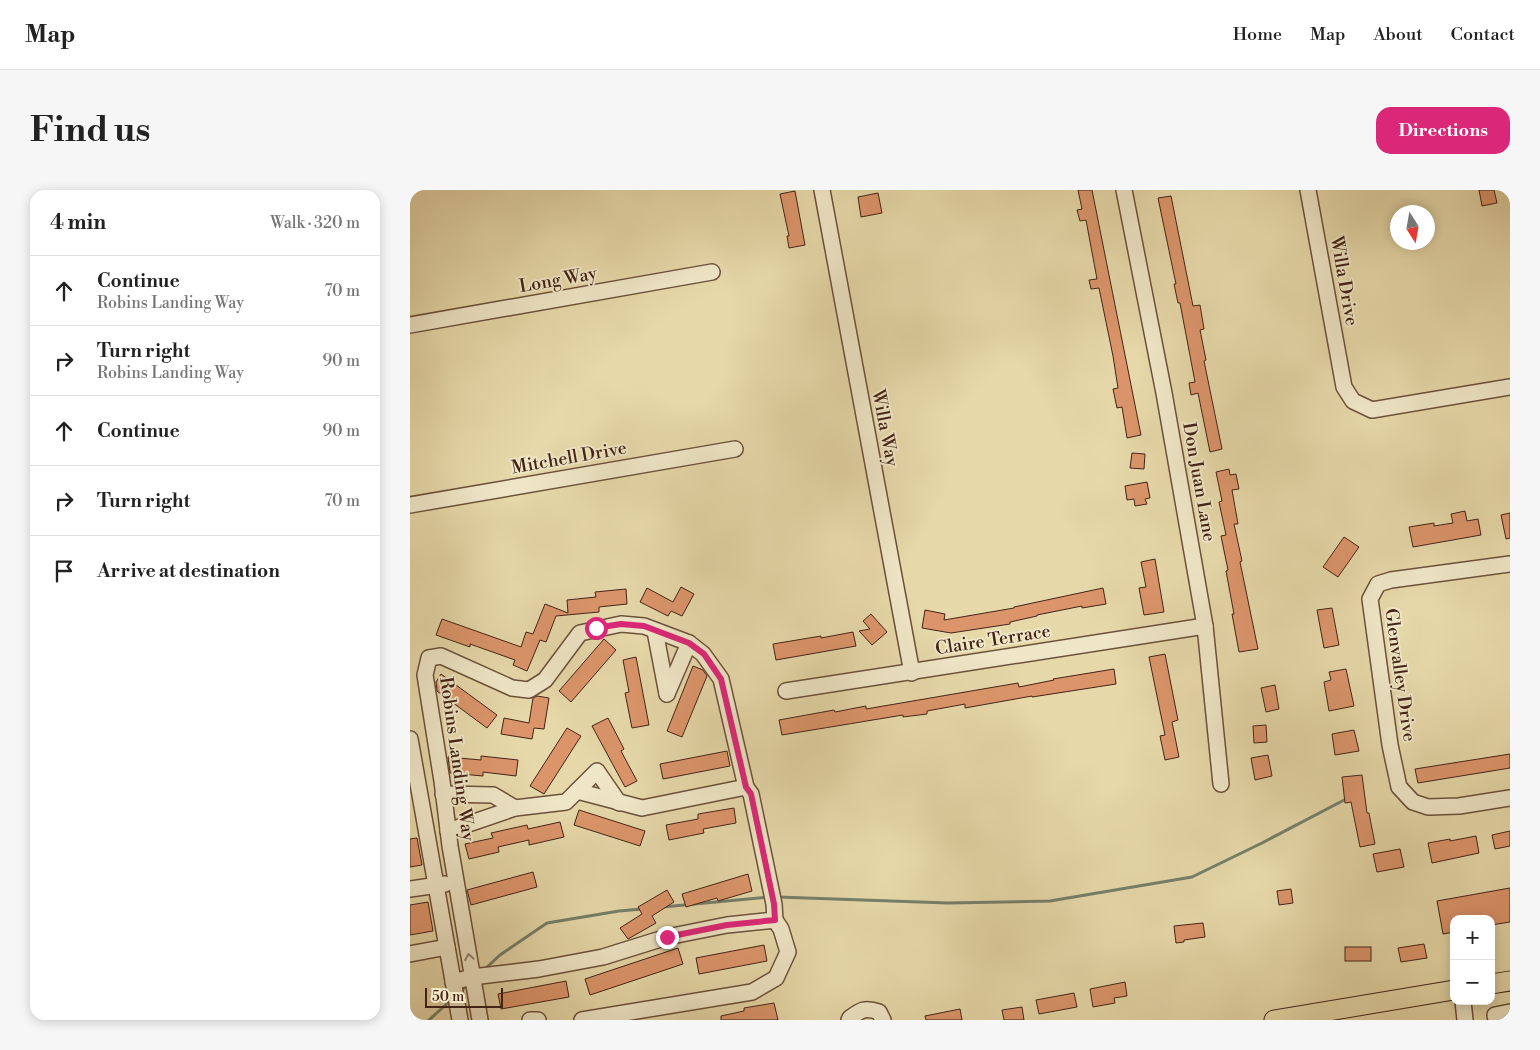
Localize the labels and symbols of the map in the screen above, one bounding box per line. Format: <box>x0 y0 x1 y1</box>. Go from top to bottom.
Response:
north arrow <box>1390 205 1435 250</box>
street label: Willa Drive <box>1325 233 1363 328</box>
street label: Long Way <box>517 262 599 298</box>
street label: Willa Way <box>866 387 904 469</box>
street label: Don Juan Lane <box>1177 420 1221 544</box>
street label: Mitchell Drive <box>510 437 628 479</box>
street label: Glenvalley Drive <box>1379 607 1421 743</box>
route start <box>585 617 608 640</box>
street label: Claire Terrace <box>934 620 1052 660</box>
street label: Robins Landing Way <box>434 675 480 843</box>
route end <box>656 926 679 949</box>
one-way arrow <box>464 952 474 961</box>
scale bar <box>425 985 502 1008</box>

